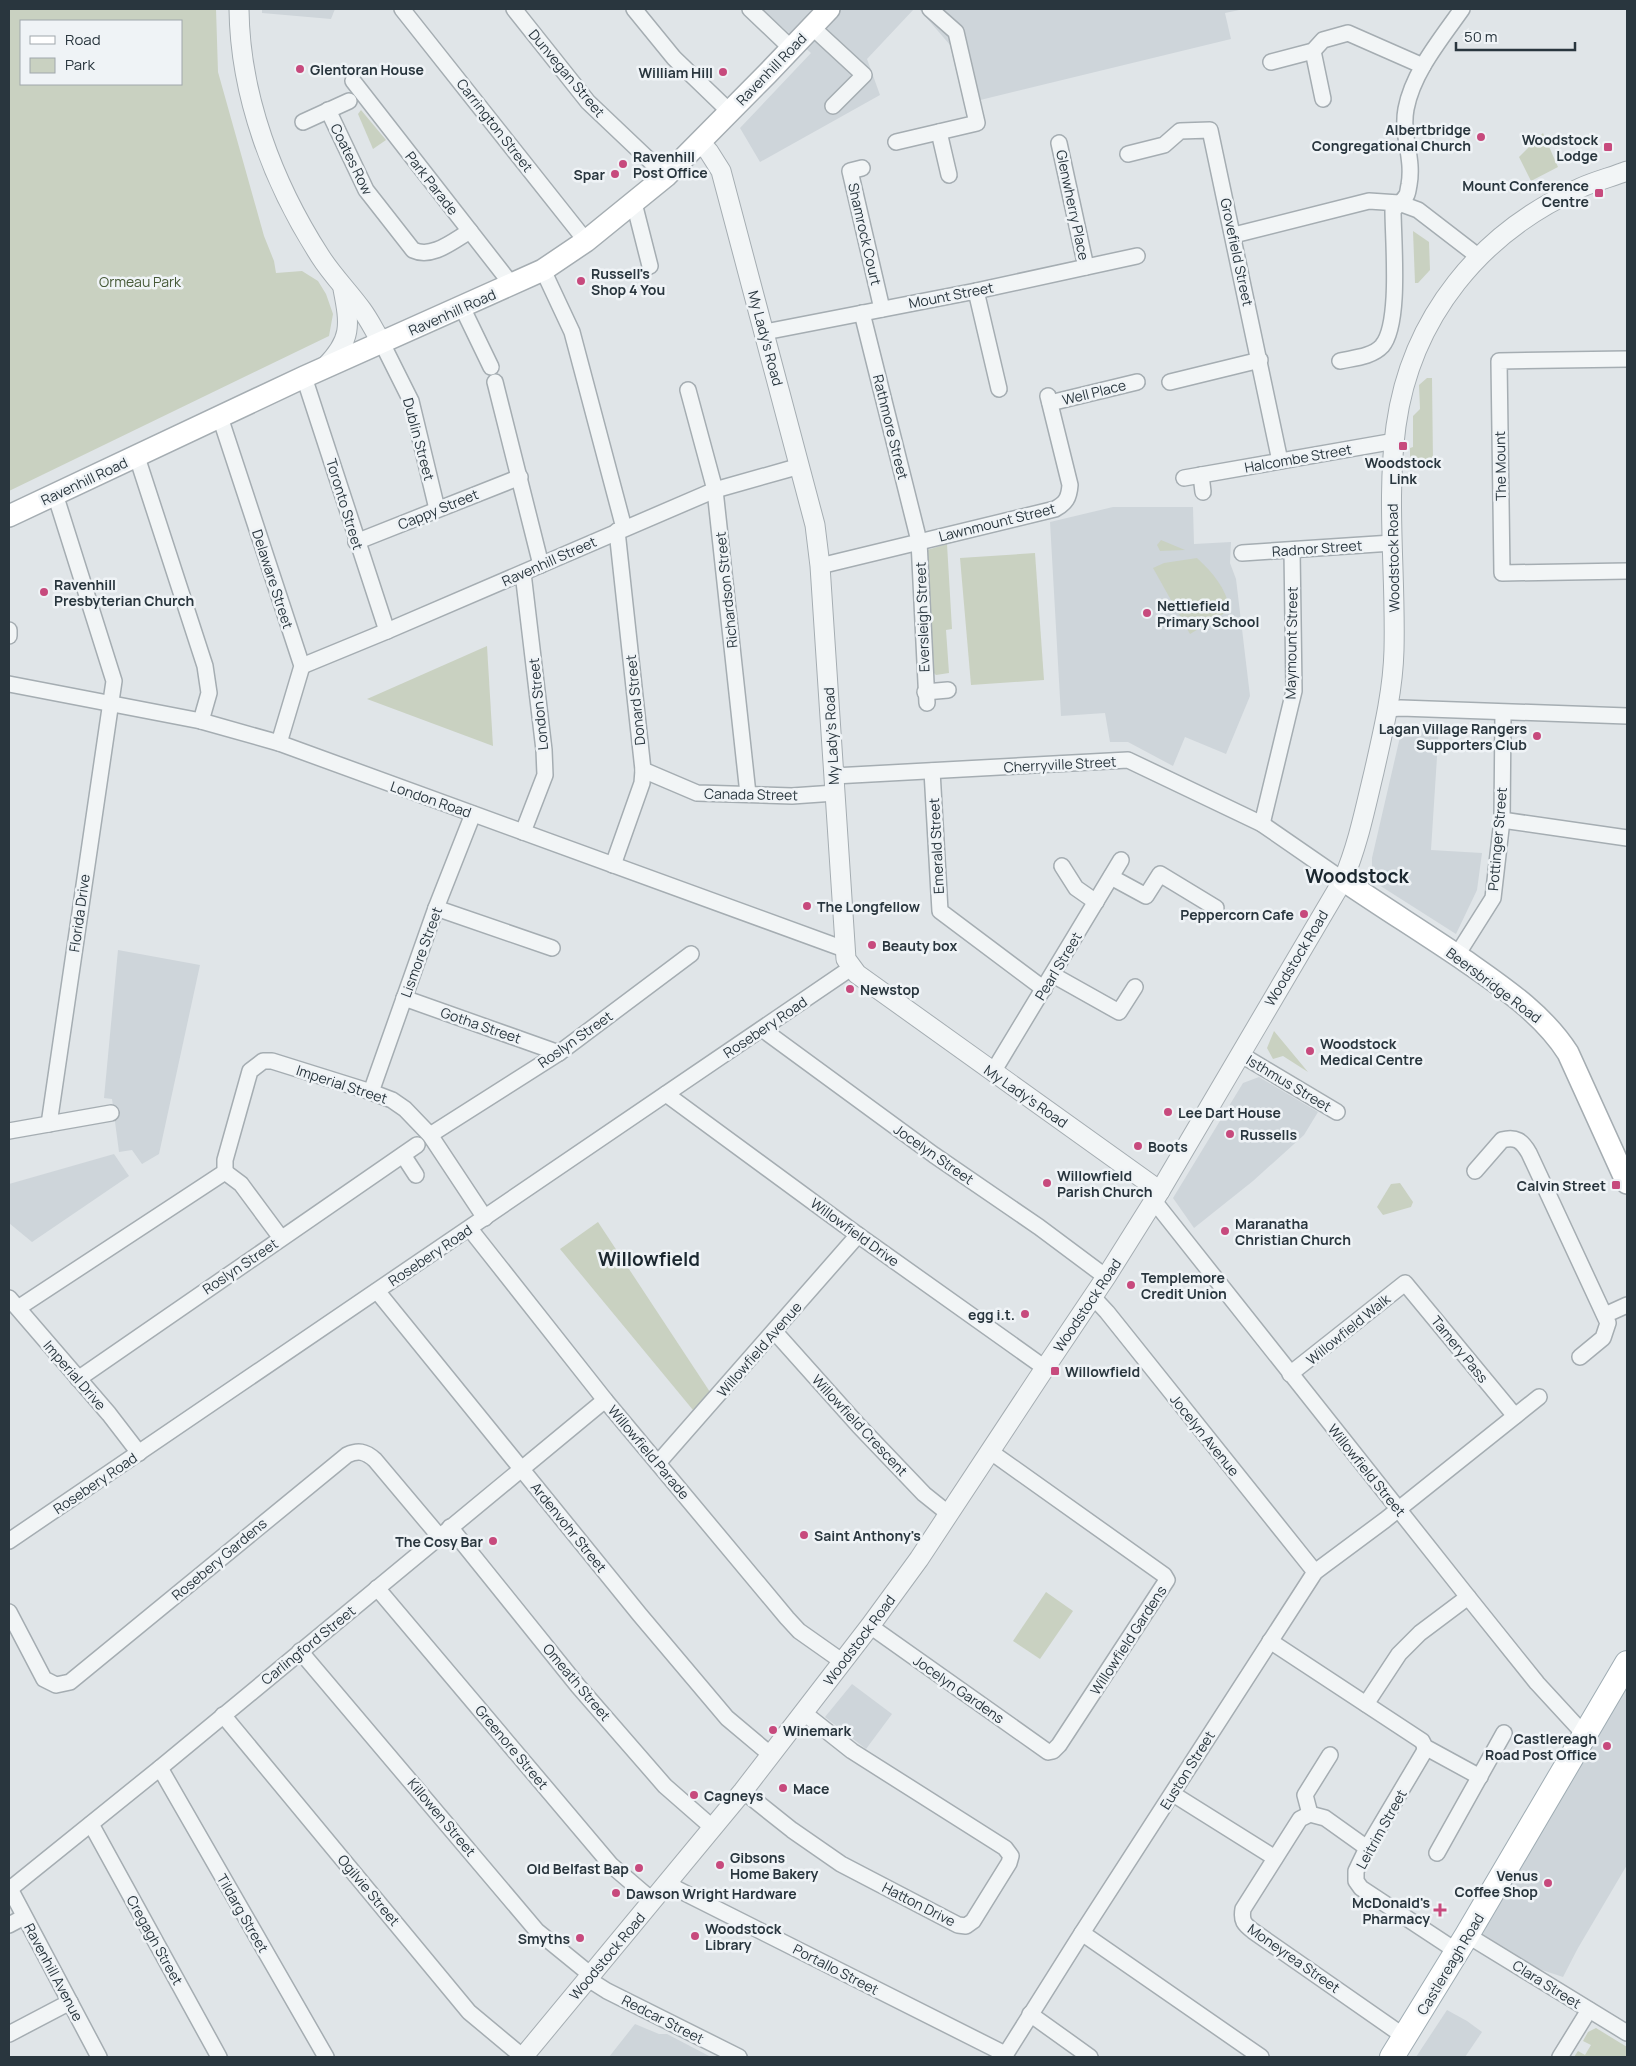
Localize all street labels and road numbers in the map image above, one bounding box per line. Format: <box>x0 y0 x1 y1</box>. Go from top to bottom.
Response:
street label: Dunvegan Street <box>525 25 610 121</box>
street label: Ravenhill Road <box>732 29 810 109</box>
street label: Carrington Street <box>453 74 538 176</box>
street label: Coates Row <box>327 120 378 198</box>
street label: Park Parade <box>401 147 463 219</box>
street label: Glenwherry Place <box>1052 148 1094 262</box>
street label: Shamrock Court <box>844 181 886 287</box>
street label: Grovefield Street <box>1216 196 1258 308</box>
street label: Mount Street <box>907 277 996 313</box>
street label: Ravenhill Road <box>405 284 499 340</box>
street label: My Lady's Road <box>744 288 788 388</box>
street label: Rathmore Street <box>869 372 913 482</box>
street label: Well Place <box>1060 375 1128 409</box>
street label: Dublin Street <box>399 396 439 483</box>
street label: The Mount <box>1490 430 1510 501</box>
street label: Halcombe Street <box>1243 439 1354 477</box>
street label: Ravenhill Road <box>38 453 130 509</box>
street label: Toronto Street <box>322 456 368 552</box>
street label: Cappy Street <box>395 484 482 534</box>
street label: Lawnmount Street <box>936 498 1058 546</box>
street label: Woodstock Road <box>1383 503 1403 613</box>
street label: Delaware Street <box>248 527 298 632</box>
street label: Richardson Street <box>710 530 742 649</box>
street label: Ravenhill Street <box>499 532 600 590</box>
street label: Radnor Street <box>1271 535 1363 561</box>
street label: Eversleigh Street <box>911 561 933 672</box>
street label: Maymount Street <box>1281 586 1301 700</box>
street label: Donard Street <box>621 653 649 746</box>
street label: London Street <box>524 657 552 751</box>
street label: My Lady's Road <box>819 687 843 785</box>
street label: Cherryville Street <box>1003 752 1117 776</box>
street label: London Road <box>388 776 474 822</box>
street label: Canada Street <box>704 784 798 804</box>
street label: Pottinger Street <box>1483 786 1511 892</box>
street label: Emerald Street <box>924 797 948 894</box>
street label: Florida Drive <box>64 873 94 953</box>
street label: Lismore Street <box>396 904 446 1000</box>
street label: Woodstock Road <box>1260 906 1332 1010</box>
street label: Pearl Street <box>1030 928 1086 1004</box>
street label: Beersbridge Road <box>1443 943 1545 1027</box>
street label: Rosebery Road <box>719 992 811 1062</box>
street label: Gotha Street <box>438 1002 524 1048</box>
street label: Roslyn Street <box>534 1006 617 1072</box>
street label: Isthmus Street <box>1243 1050 1335 1116</box>
street label: Imperial Street <box>294 1060 390 1108</box>
street label: My Lady's Road <box>980 1060 1072 1132</box>
street label: Jocelyn Street <box>890 1119 978 1189</box>
street label: Willowfield Drive <box>807 1193 903 1271</box>
street label: Rosebery Road <box>384 1220 476 1290</box>
street label: Roslyn Street <box>199 1234 282 1298</box>
street label: Woodstock Road <box>1049 1255 1125 1355</box>
street label: Willowfield Walk <box>1302 1289 1395 1369</box>
street label: Willowfield Avenue <box>712 1297 806 1401</box>
street label: Tamery Pass <box>1427 1312 1493 1386</box>
street label: Imperial Drive <box>39 1336 111 1414</box>
street label: Willowfield Crescent <box>808 1370 912 1480</box>
street label: Jocelyn Avenue <box>1166 1390 1244 1480</box>
street label: Willowfield Parade <box>604 1401 694 1503</box>
street label: Willowfield Street <box>1324 1420 1410 1520</box>
street label: Rosebery Road <box>49 1448 141 1518</box>
street label: Ardenvohr Street <box>527 1478 611 1576</box>
street label: Rosebery Gardens <box>167 1514 271 1604</box>
street label: Willowfield Gardens <box>1085 1582 1171 1698</box>
street label: Woodstock Road <box>819 1591 899 1689</box>
street label: Carlingford Street <box>257 1601 359 1689</box>
street label: Omeath Street <box>539 1639 615 1725</box>
street label: Jocelyn Gardens <box>910 1651 1008 1727</box>
street label: Greenore Street <box>471 1701 553 1793</box>
street label: Euston Street <box>1155 1727 1219 1813</box>
street label: Killowen Street <box>404 1774 481 1860</box>
street label: Leitrim Street <box>1351 1785 1411 1872</box>
street label: Ogilvie Street <box>334 1850 405 1930</box>
street label: Tildarg Street <box>213 1870 273 1956</box>
street label: Hatton Drive <box>879 1877 959 1931</box>
street label: Cregagh Street <box>123 1892 188 1989</box>
street label: Woodstock Road <box>565 1908 649 2004</box>
street label: Castlereagh Road <box>1412 1910 1488 2018</box>
street label: Moneyrea Street <box>1244 1919 1344 1997</box>
street label: Ravenhill Avenue <box>20 1920 88 2024</box>
street label: Portallo Street <box>790 1939 882 1999</box>
street label: Clara Street <box>1509 1955 1585 2013</box>
street label: Redcar Street <box>619 1990 708 2048</box>

